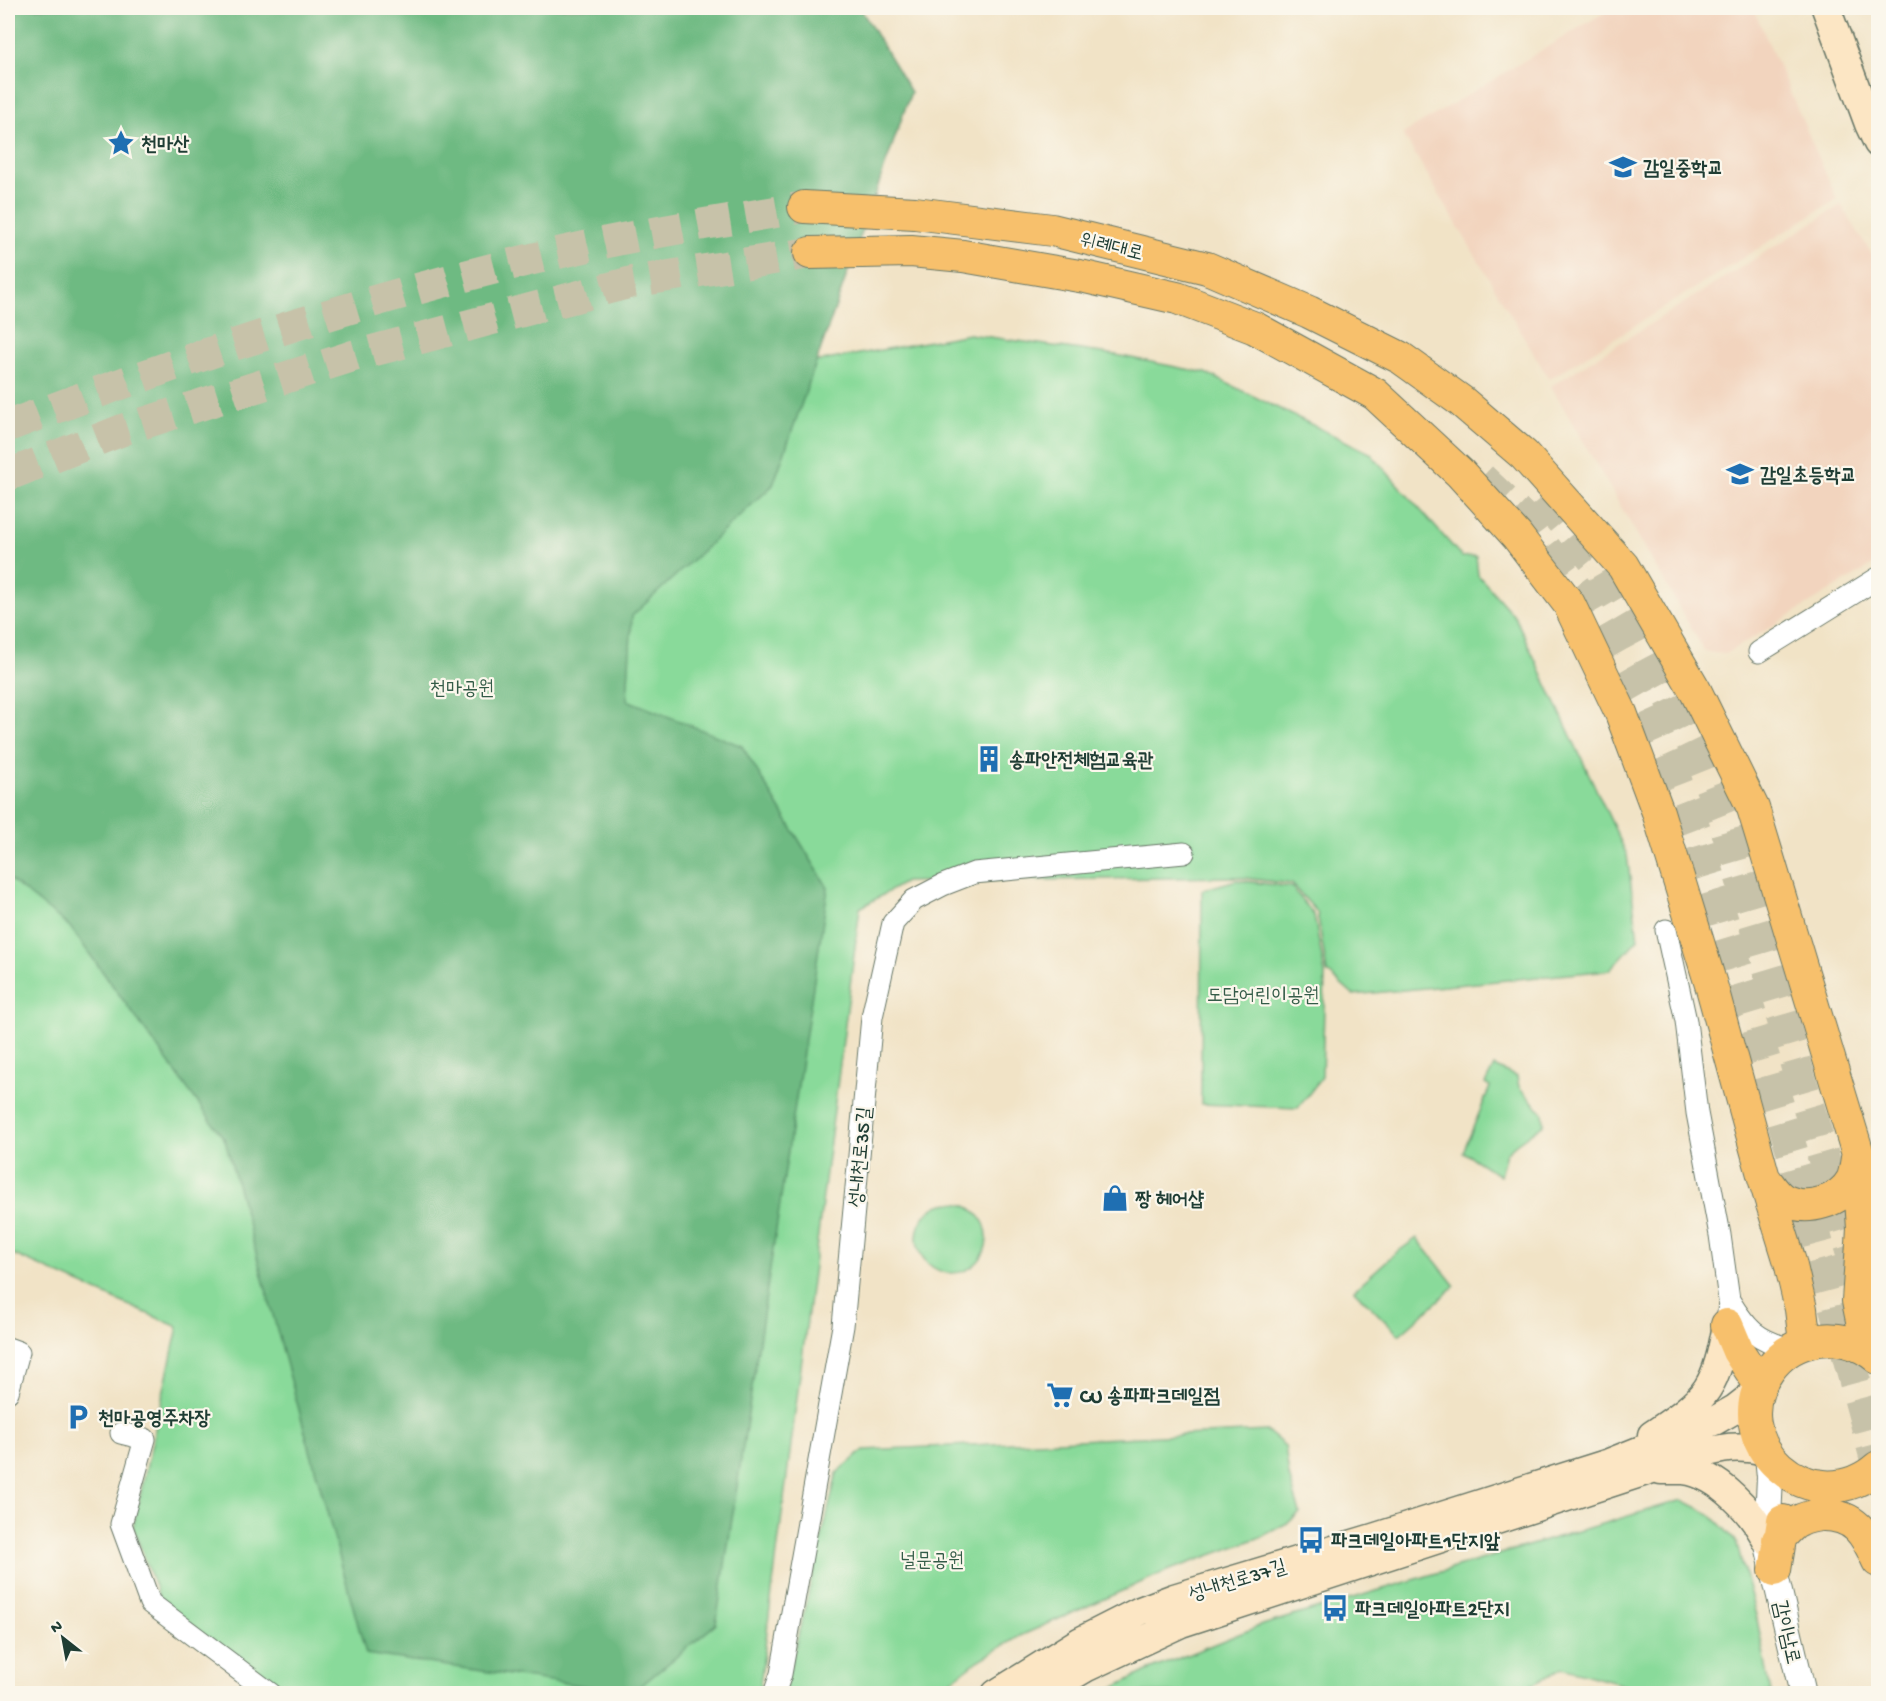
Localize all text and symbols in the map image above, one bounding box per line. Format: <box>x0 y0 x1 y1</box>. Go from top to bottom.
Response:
place icon: 천마산 <box>106 128 136 158</box>
place label: 천마산 <box>141 135 189 158</box>
school or university icon: 감일중학교 <box>1608 152 1638 182</box>
place label: 감일중학교 <box>1643 159 1723 182</box>
street label: 위례대로 <box>1077 229 1145 267</box>
school or university icon: 감일초등학교 <box>1725 459 1755 489</box>
place label: 감일초등학교 <box>1760 465 1857 489</box>
park label: 천마공원 <box>430 679 494 702</box>
building icon: 송파안전체험교육관 <box>974 744 1004 774</box>
place label: 송파안전체험교육관 <box>1009 750 1154 774</box>
park label: 도담어린이공원 <box>1207 986 1319 1009</box>
street label: 성내천로35길 <box>847 1106 878 1209</box>
shop icon: 짱 헤어샵 <box>1100 1183 1130 1213</box>
place label: 짱 헤어샵 <box>1135 1190 1204 1213</box>
supermarket icon: CU 송파파크데일점 <box>1045 1380 1075 1410</box>
place label: CU 송파파크데일점 <box>1079 1386 1220 1410</box>
parking icon: 천마공영주차장 <box>63 1402 93 1432</box>
place label: 천마공영주차장 <box>98 1409 211 1432</box>
bus stop icon: 파크데일아파트1단지앞 <box>1296 1525 1326 1555</box>
place label: 파크데일아파트1단지앞 <box>1331 1532 1500 1555</box>
park label: 널문공원 <box>900 1551 964 1574</box>
street label: 성내천로37길 <box>1186 1557 1290 1608</box>
bus stop icon: 파크데일아파트2단지 <box>1320 1593 1350 1623</box>
street label: 감이남로 <box>1766 1599 1803 1667</box>
place label: 파크데일아파트2단지 <box>1355 1600 1510 1623</box>
north arrow <box>33 1608 93 1668</box>
text: N <box>48 1617 67 1639</box>

